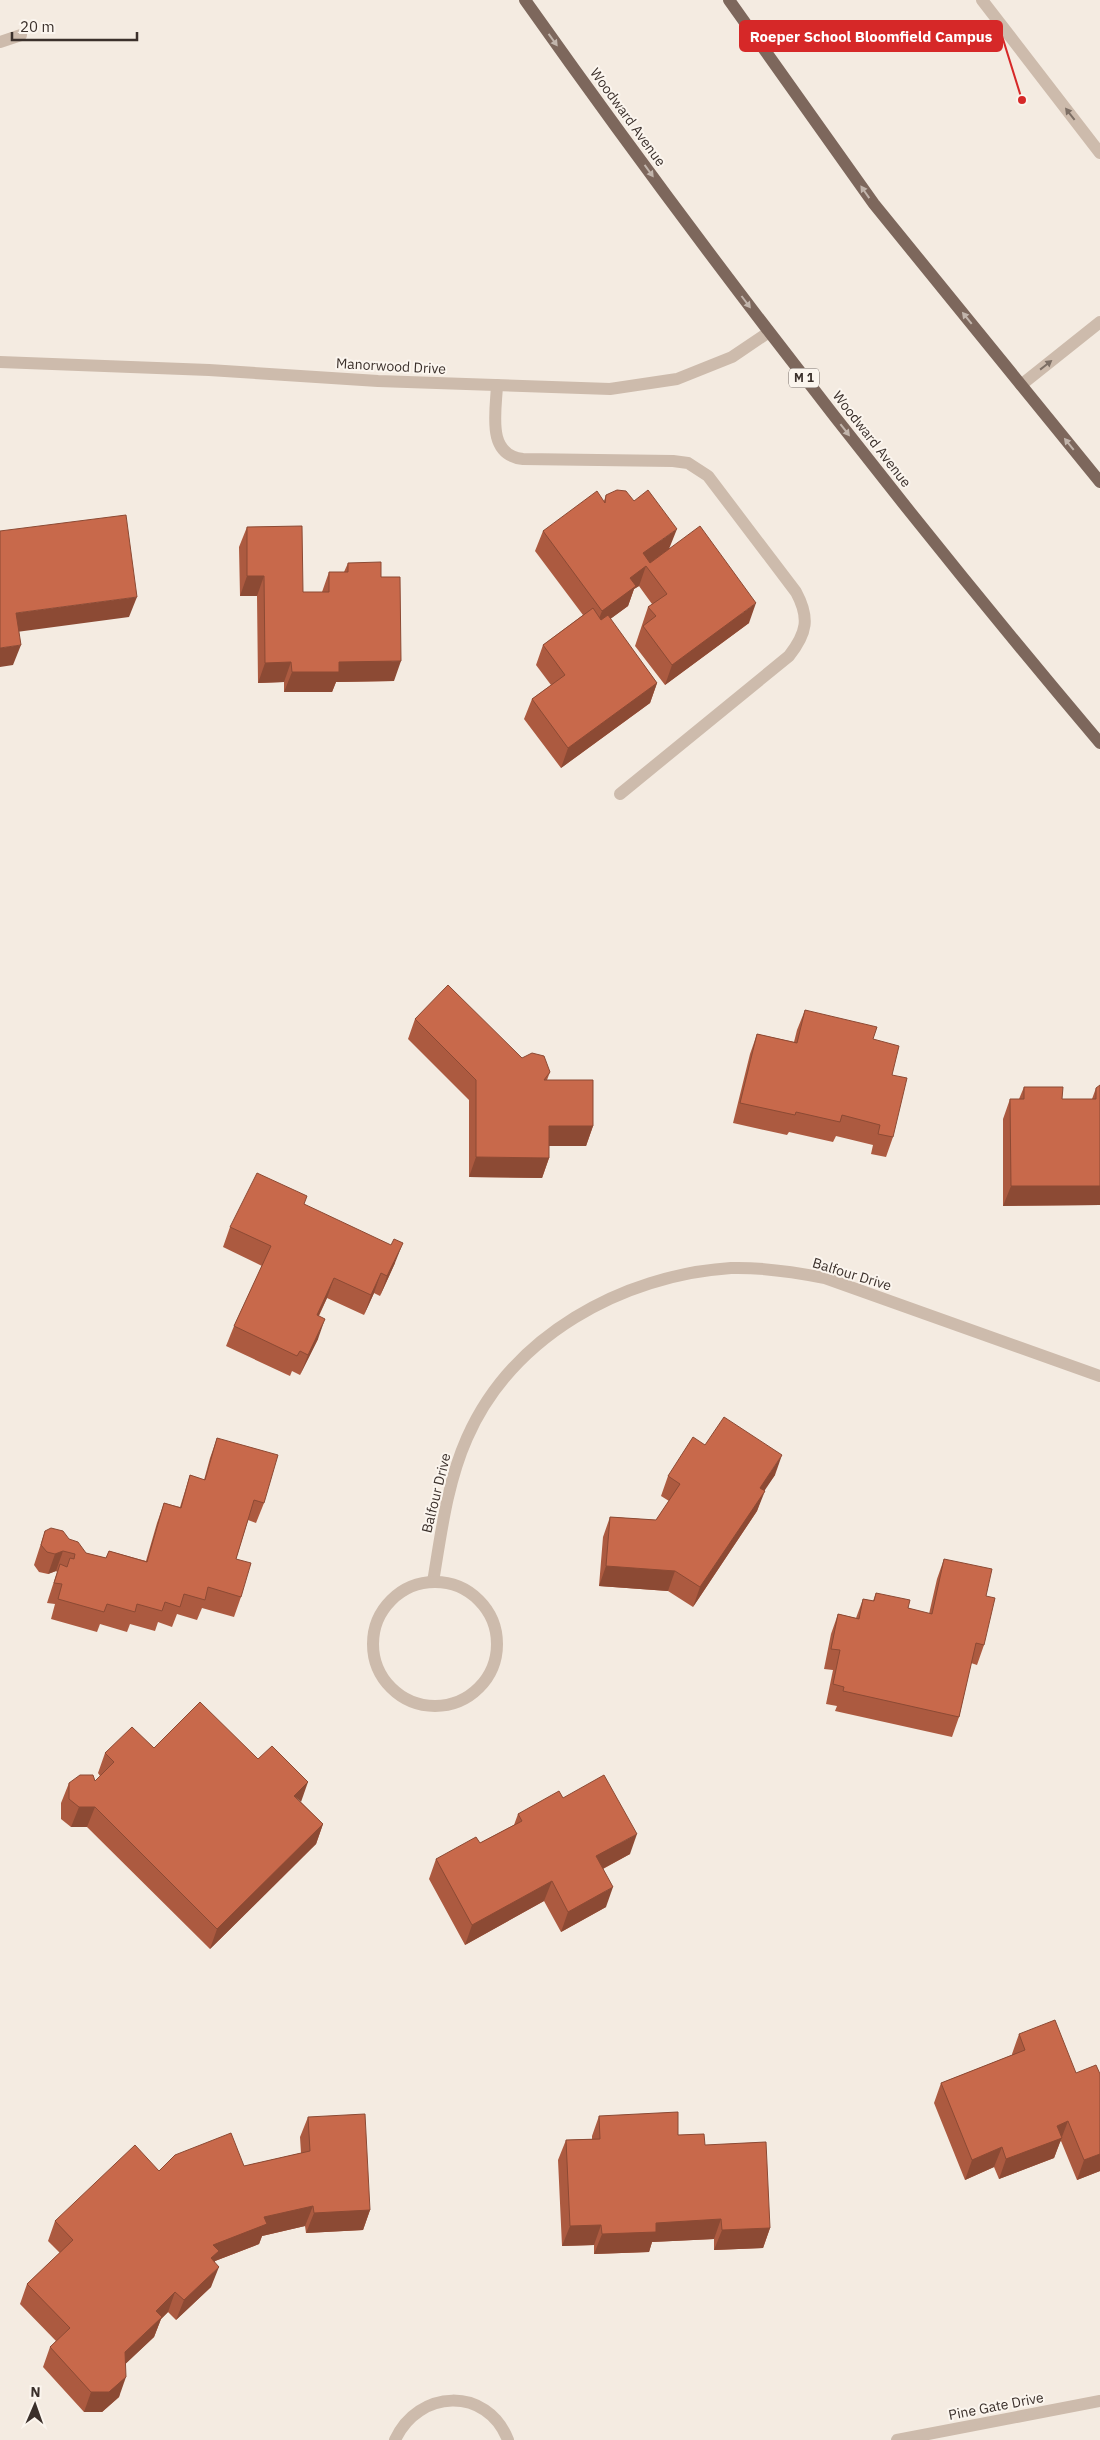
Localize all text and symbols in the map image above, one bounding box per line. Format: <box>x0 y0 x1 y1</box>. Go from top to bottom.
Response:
scale bar <box>12 10 138 42</box>
text: 20 m <box>20 17 55 36</box>
callout: Roeper School Bloomfield Campus <box>740 21 1002 51</box>
text: Roeper School Bloomfield Campus <box>750 27 993 46</box>
one-way arrow <box>548 33 559 46</box>
street label: Woodward Avenue <box>586 64 670 170</box>
one-way arrow <box>1065 108 1076 121</box>
one-way arrow <box>644 164 654 178</box>
one-way arrow <box>860 185 870 198</box>
one-way arrow <box>741 295 751 309</box>
one-way arrow <box>961 312 972 325</box>
street label: Manorwood Drive <box>336 354 447 378</box>
one-way arrow <box>1039 360 1052 371</box>
road number: M 1 <box>789 368 819 388</box>
street label: Woodward Avenue <box>829 387 915 491</box>
one-way arrow <box>840 423 851 436</box>
one-way arrow <box>1064 438 1075 451</box>
street label: Balfour Drive <box>810 1253 894 1295</box>
street label: Balfour Drive <box>417 1451 455 1535</box>
north arrow <box>10 2380 60 2430</box>
text: N <box>30 2383 41 2401</box>
street label: Pine Gate Drive <box>947 2388 1045 2424</box>

